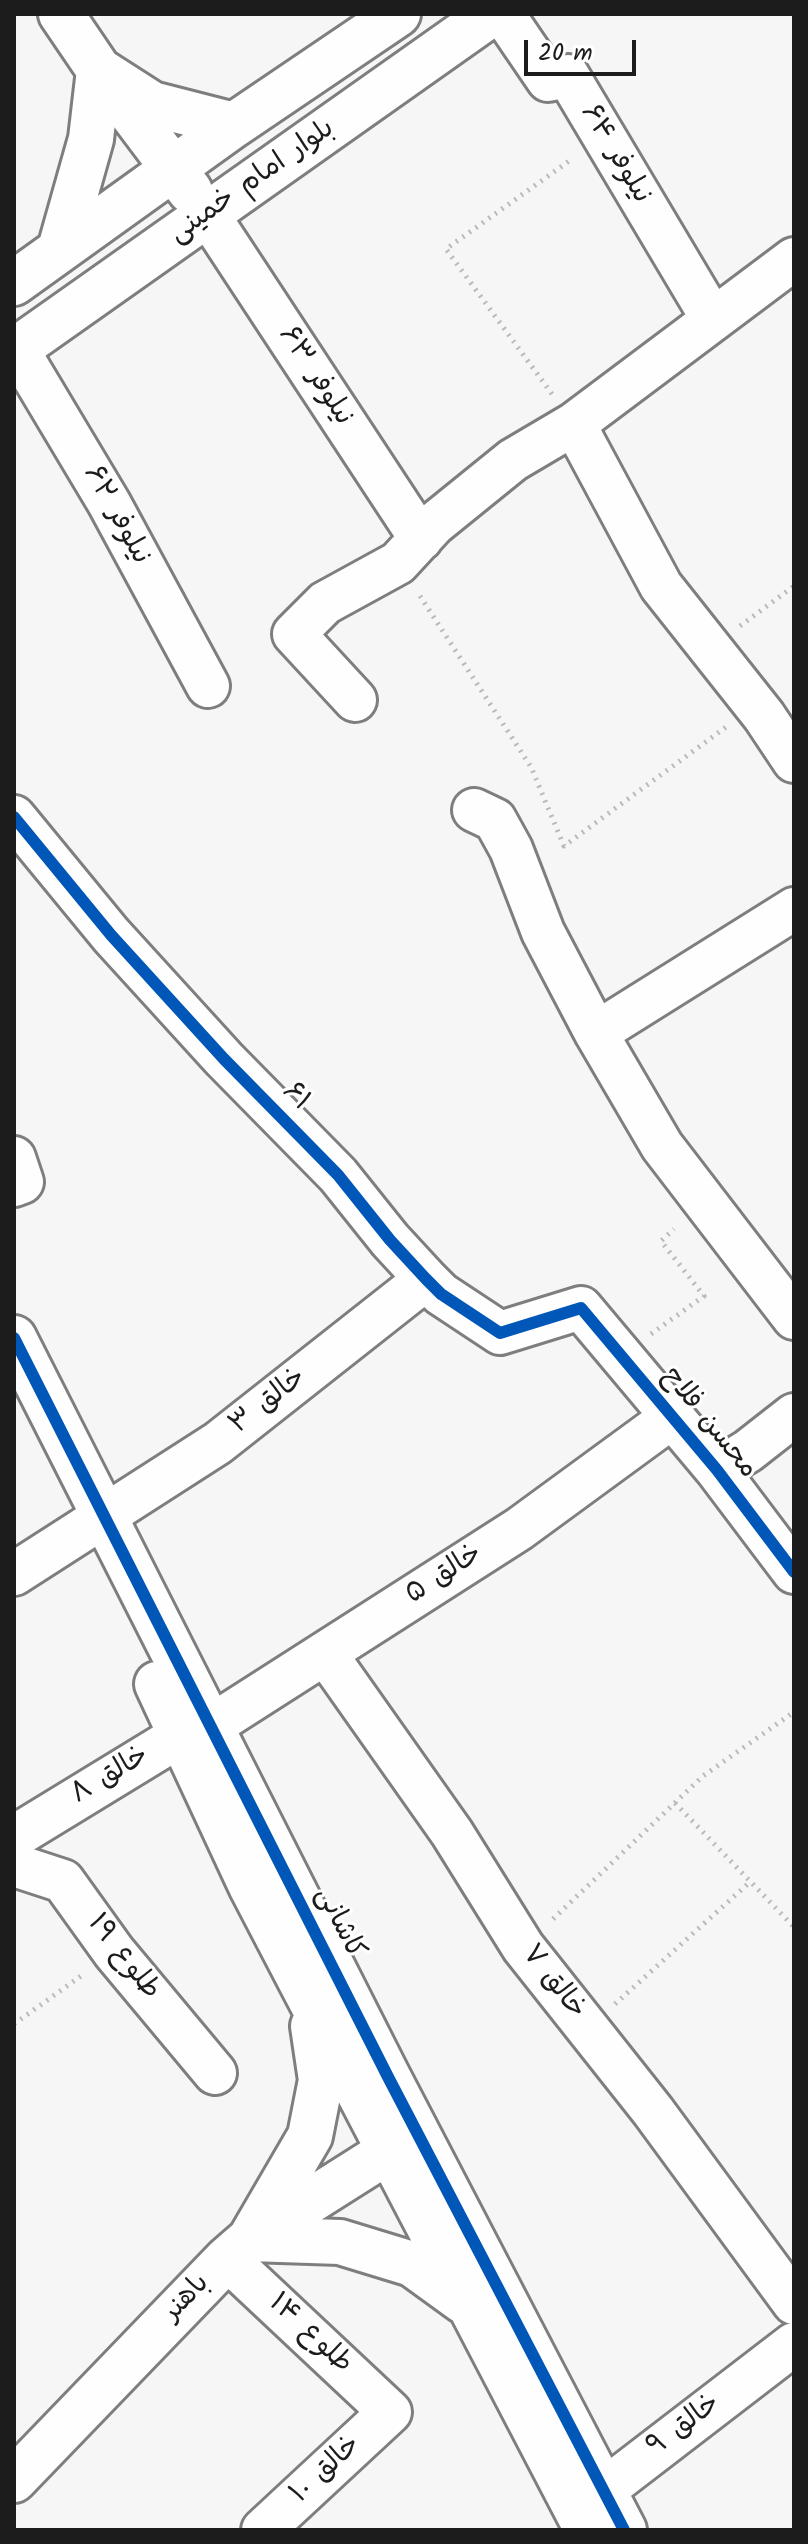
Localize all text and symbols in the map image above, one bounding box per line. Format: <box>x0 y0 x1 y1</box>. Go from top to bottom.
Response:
scale bar <box>528 24 640 74</box>
text: 20 m <box>538 34 593 73</box>
street label: نیلوفر ۶۴ <box>571 99 657 211</box>
street label: بلوار امام خمینی <box>164 114 342 252</box>
street label: نیلوفر ۶۳ <box>269 321 359 433</box>
street label: نیلوفر ۶۲ <box>74 461 156 571</box>
street label: ۶۱ <box>273 1077 317 1119</box>
street label: محسن فلاح <box>653 1362 763 1486</box>
street label: خالق ۳ <box>224 1363 314 1443</box>
street label: خالق ۵ <box>400 1539 490 1613</box>
street label: خالق ۸ <box>66 1741 156 1813</box>
street label: کاشانی <box>306 1882 370 1966</box>
street label: طلوع ۱۹ <box>78 1909 166 2007</box>
street label: خالق ۷ <box>513 1939 591 2027</box>
street label: باهنر <box>158 2268 218 2330</box>
street label: طلوع ۱۴ <box>260 2288 358 2382</box>
street label: خالق ۹ <box>642 2389 728 2465</box>
street label: خالق ۱۰ <box>285 2430 369 2512</box>

